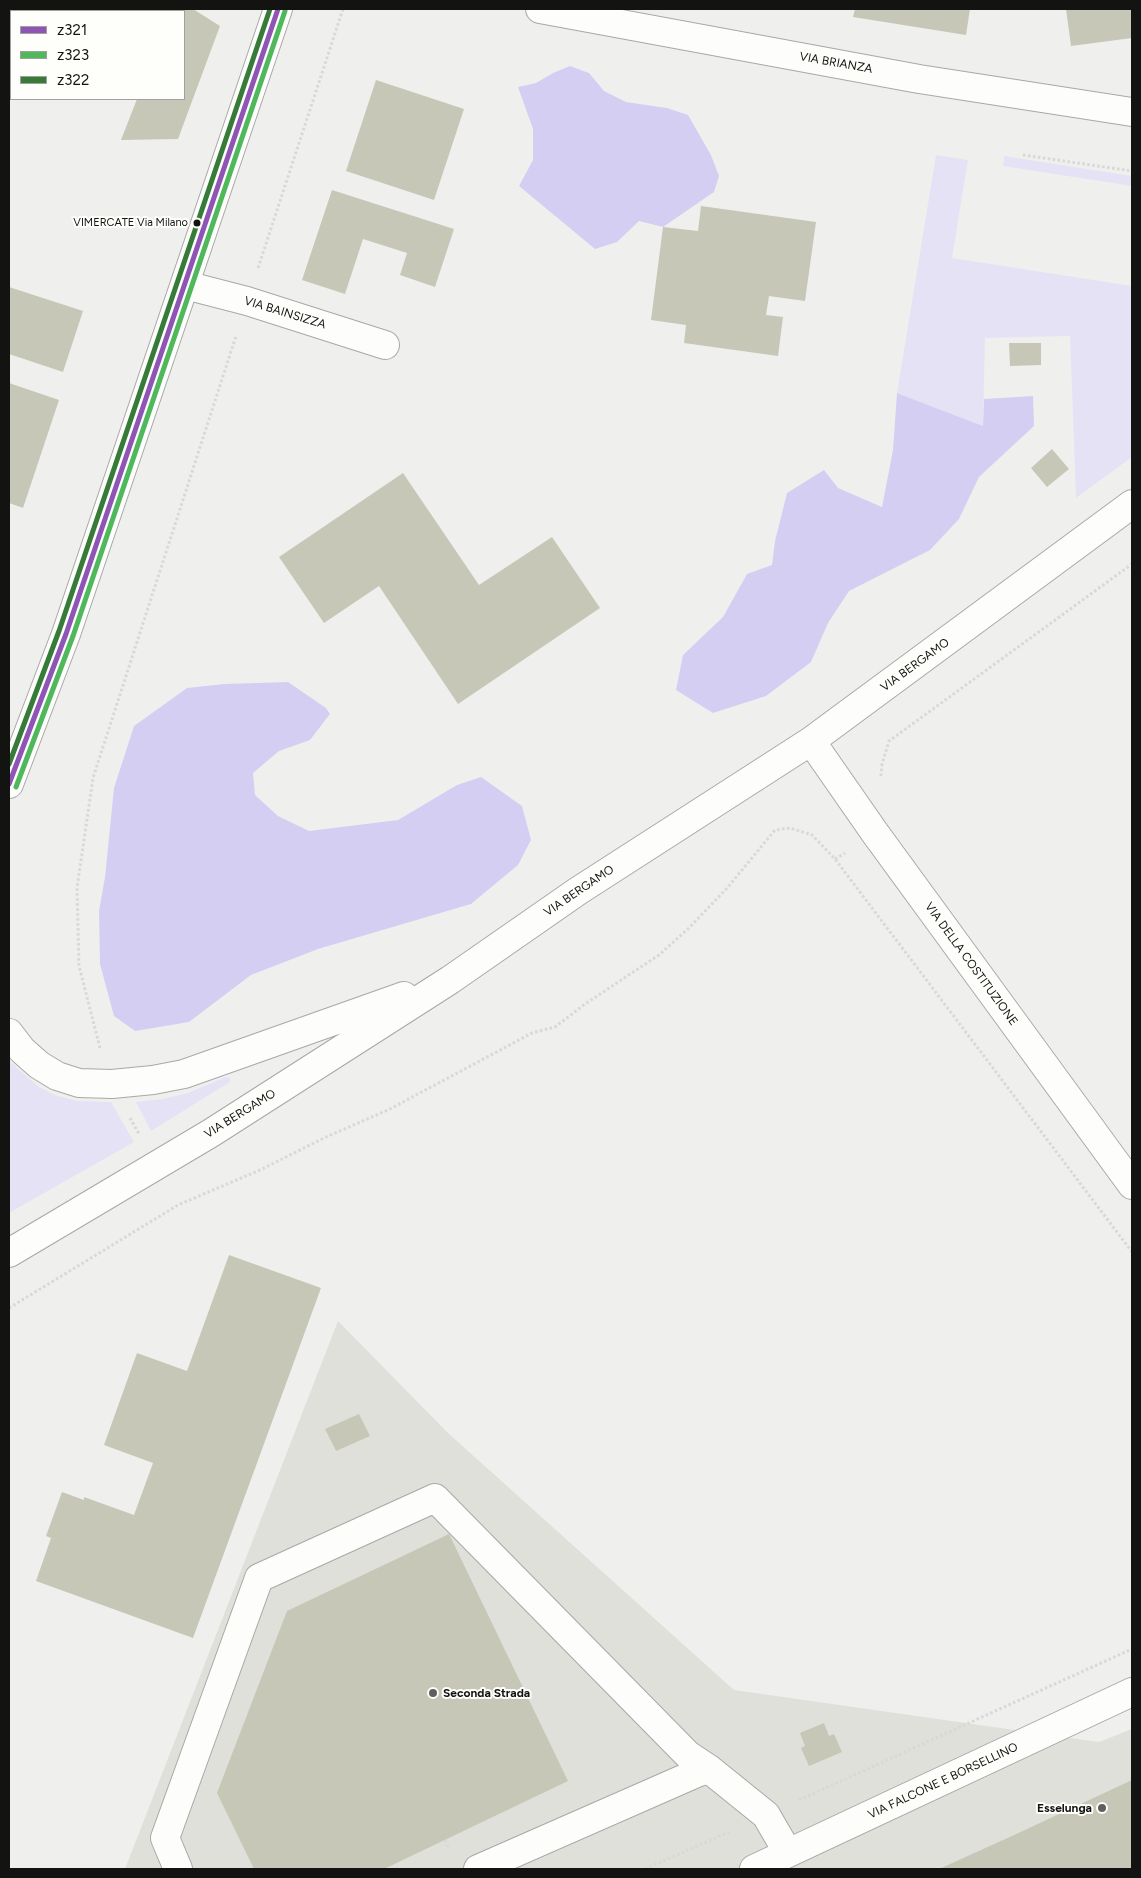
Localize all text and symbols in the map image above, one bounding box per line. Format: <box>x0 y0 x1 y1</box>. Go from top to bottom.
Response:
legend <box>10 10 185 100</box>
text: z321 <box>57 21 87 39</box>
text: z323 <box>57 46 89 64</box>
street label: VIA BRIANZA <box>798 49 874 77</box>
text: z322 <box>57 71 89 89</box>
place label: VIMERCATE Via Milano <box>73 216 188 230</box>
marker: VIMERCATE Via Milano <box>192 218 202 228</box>
street label: VIA BAINSIZZA <box>242 294 328 332</box>
street label: VIA BERGAMO <box>878 635 952 695</box>
street label: VIA BERGAMO <box>541 862 617 920</box>
street label: VIA DELLA COSTITUZIONE <box>922 900 1020 1028</box>
street label: VIA BERGAMO <box>202 1086 278 1142</box>
place label: Seconda Strada <box>443 1686 530 1700</box>
marker: Seconda Strada <box>427 1687 439 1699</box>
street label: VIA FALCONE E BORSELLINO <box>866 1740 1020 1822</box>
place label: Esselunga <box>1037 1801 1092 1815</box>
marker: Esselunga <box>1096 1802 1108 1814</box>

